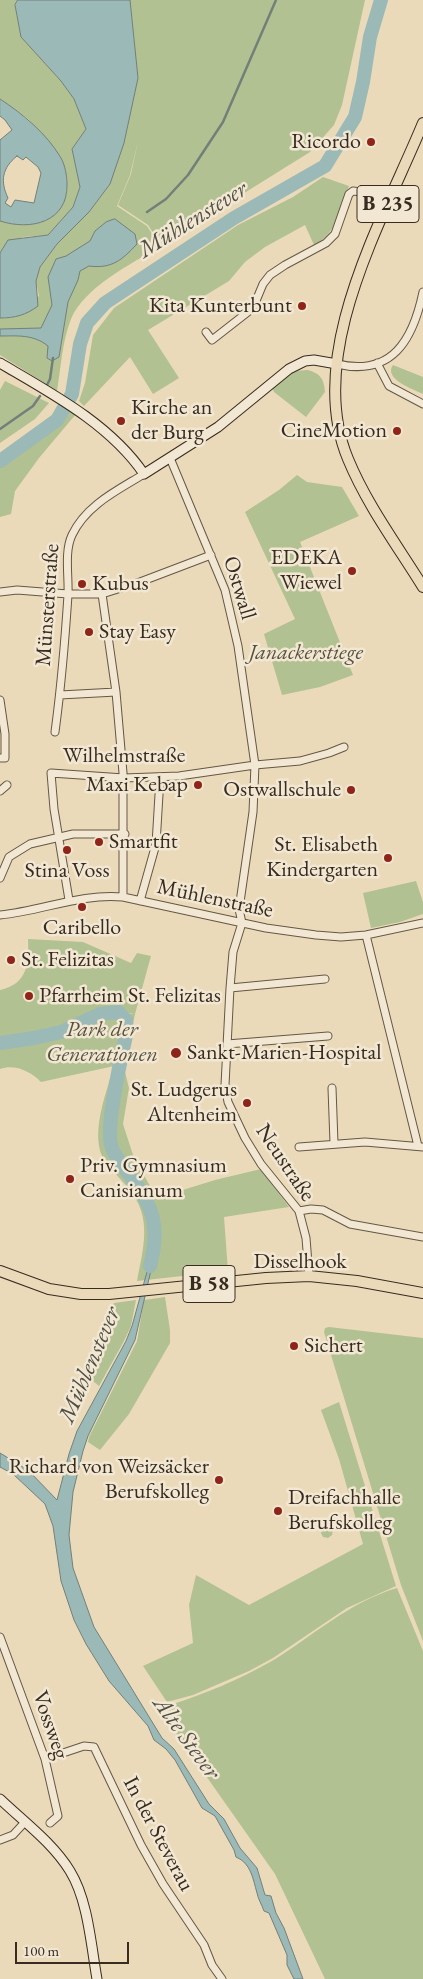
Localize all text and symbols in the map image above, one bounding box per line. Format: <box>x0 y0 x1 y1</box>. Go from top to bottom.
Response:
place label: Ricordo <box>291 129 361 155</box>
marker: Ricordo <box>365 136 377 148</box>
water label: Mühlenstever <box>133 175 253 265</box>
road number: B 235 <box>357 185 419 222</box>
place label: Kita Kunterbunt <box>149 293 292 319</box>
marker: Kita Kunterbunt <box>296 300 308 312</box>
place label: Kirche an der Burg <box>131 395 212 446</box>
marker: Kirche an der Burg <box>115 415 127 427</box>
place label: CineMotion <box>281 418 387 444</box>
marker: CineMotion <box>391 425 403 437</box>
street label: Münsterstraße <box>31 543 65 667</box>
place label: EDEKA Wiewel <box>270 545 342 596</box>
street label: Ostwall <box>217 553 261 623</box>
marker: EDEKA Wiewel <box>346 565 358 577</box>
place label: Kubus <box>92 571 149 597</box>
marker: Kubus <box>76 578 88 590</box>
place label: Stay Easy <box>99 619 176 645</box>
marker: Stay Easy <box>83 626 95 638</box>
park label: Janackerstiege <box>249 640 363 666</box>
street label: Wilhelmstraße <box>63 743 185 769</box>
place label: Maxi Kebap <box>86 772 188 798</box>
place label: Ostwallschule <box>223 777 341 803</box>
marker: Maxi Kebap <box>192 779 204 791</box>
marker: Ostwallschule <box>345 784 357 796</box>
place label: Smartfit <box>109 829 178 855</box>
place label: St. Elisabeth Kindergarten <box>266 832 378 884</box>
marker: Smartfit <box>93 836 105 848</box>
marker: Stina Voss <box>61 844 73 856</box>
marker: St. Elisabeth Kindergarten <box>382 852 394 864</box>
place label: Stina Voss <box>24 858 110 884</box>
street label: Mühlenstraße <box>155 874 275 924</box>
marker: Caribello <box>76 901 88 913</box>
place label: Caribello <box>43 915 121 941</box>
place label: St. Felizitas <box>21 947 114 973</box>
marker: St. Felizitas <box>5 954 17 966</box>
place label: Pfarrheim St. Felizitas <box>39 983 221 1009</box>
marker: Pfarrheim St. Felizitas <box>23 990 35 1002</box>
park label: Park der Generationen <box>46 1017 158 1068</box>
place label: Sankt-Marien-Hospital <box>187 1040 382 1066</box>
marker: Sankt-Marien-Hospital <box>169 1046 183 1060</box>
place label: St. Ludgerus Altenheim <box>131 1077 237 1128</box>
marker: St. Ludgerus Altenheim <box>241 1097 253 1109</box>
street label: Neustraße <box>250 1119 320 1207</box>
place label: Priv. Gymnasium Canisianum <box>80 1153 227 1204</box>
marker: Priv. Gymnasium Canisianum <box>64 1173 76 1185</box>
street label: Disselhook <box>253 1249 347 1275</box>
road number: B 58 <box>183 1266 235 1302</box>
water label: Mühlenstever <box>53 1303 127 1427</box>
place label: Sichert <box>304 1333 363 1359</box>
marker: Sichert <box>288 1340 300 1352</box>
place label: Richard von Weizsäcker Berufskolleg <box>9 1454 209 1505</box>
marker: Richard von Weizsäcker Berufskolleg <box>213 1474 225 1486</box>
place label: Dreifachhalle Berufskolleg <box>288 1485 401 1536</box>
marker: Dreifachhalle Berufskolleg <box>272 1505 284 1517</box>
street label: Vossweg <box>26 1687 74 1763</box>
water label: Alte Stever <box>146 1691 226 1785</box>
street label: In der Steverau <box>117 1772 199 1896</box>
scale bar <box>18 1932 131 1964</box>
text: 100 m <box>23 1941 59 1960</box>

